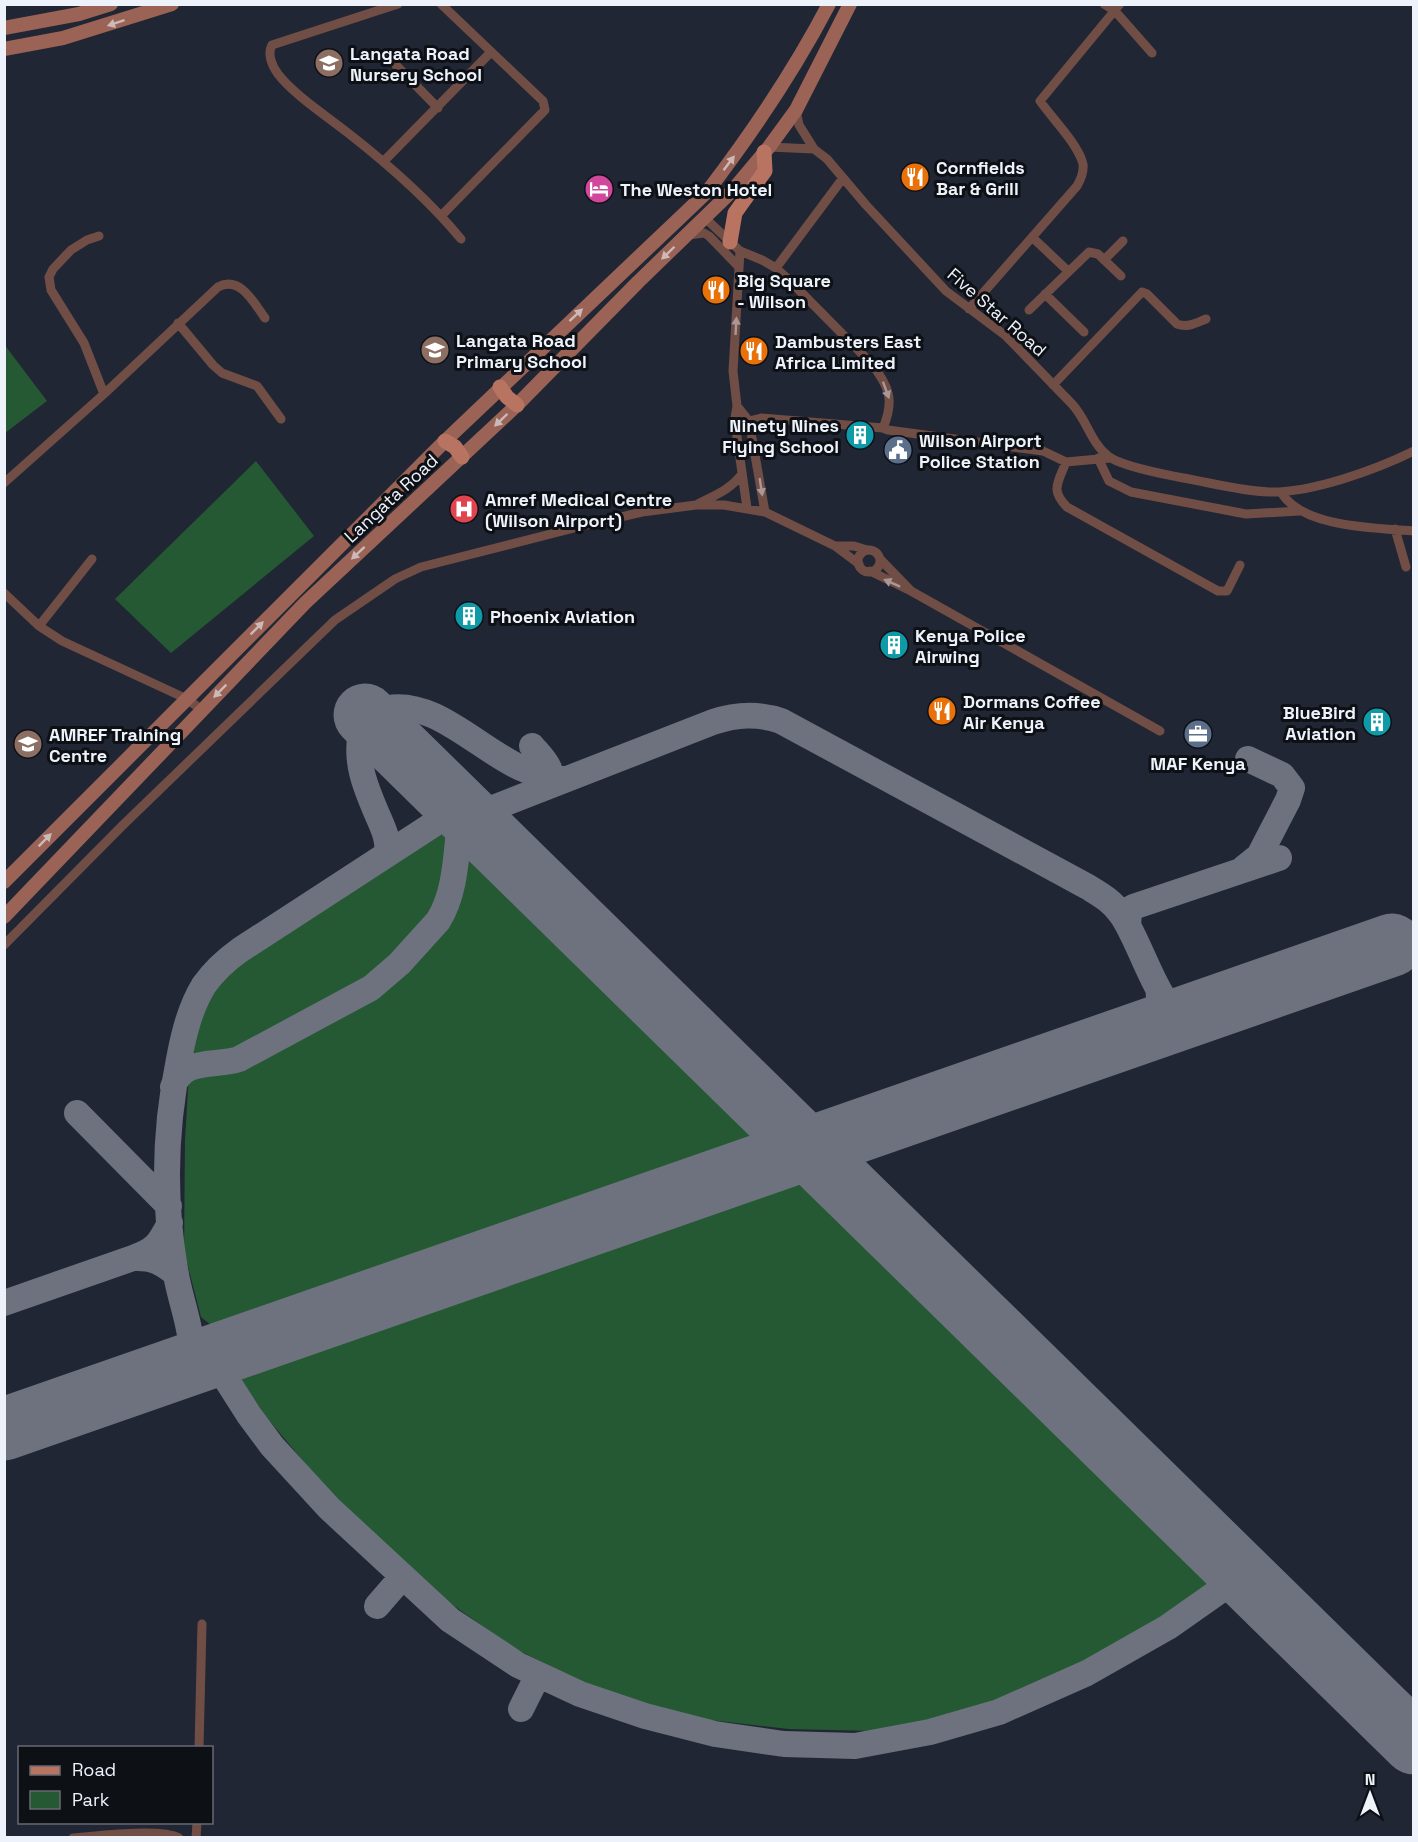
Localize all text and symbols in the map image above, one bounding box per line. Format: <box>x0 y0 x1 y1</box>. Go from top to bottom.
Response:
one-way arrow <box>107 19 125 28</box>
place label: Langata Road Nursery School <box>350 42 482 86</box>
school or university icon: Langata Road Nursery School <box>313 47 345 79</box>
one-way arrow <box>723 155 735 171</box>
place label: Cornfields Bar & Grill <box>936 156 1025 200</box>
restaurant icon: Cornfields Bar & Grill <box>899 161 931 193</box>
hotel icon: The Weston Hotel <box>583 173 615 205</box>
place label: The Weston Hotel <box>620 178 772 201</box>
one-way arrow <box>661 246 676 260</box>
street label: Five Star Road <box>943 263 1051 361</box>
place label: Big Square - Wilson <box>737 269 831 313</box>
restaurant icon: Big Square - Wilson <box>700 274 732 306</box>
one-way arrow <box>569 308 584 322</box>
one-way arrow <box>731 317 740 336</box>
place label: Langata Road Primary School <box>456 329 587 373</box>
place label: Dambusters East Africa Limited <box>775 330 922 374</box>
school or university icon: Langata Road Primary School <box>419 334 451 366</box>
restaurant icon: Dambusters East Africa Limited <box>738 335 770 367</box>
one-way arrow <box>882 381 892 399</box>
one-way arrow <box>493 413 508 427</box>
place label: Ninety Nines Flying School <box>722 414 839 458</box>
building icon: Ninety Nines Flying School <box>844 419 876 451</box>
place label: Wilson Airport Police Station <box>919 429 1042 473</box>
public building icon: Wilson Airport Police Station <box>882 434 914 466</box>
street label: Langata Road <box>339 449 443 547</box>
one-way arrow <box>756 477 765 496</box>
place label: Amref Medical Centre (Wilson Airport) <box>485 488 672 532</box>
hospital icon: Amref Medical Centre (Wilson Airport) <box>448 493 480 525</box>
one-way arrow <box>351 546 366 559</box>
one-way arrow <box>882 578 900 588</box>
building icon: Phoenix Aviation <box>453 600 485 632</box>
place label: Phoenix Aviation <box>490 605 635 628</box>
one-way arrow <box>249 621 264 635</box>
place label: Kenya Police Airwing <box>915 624 1026 668</box>
building icon: Kenya Police Airwing <box>878 629 910 661</box>
one-way arrow <box>214 684 228 698</box>
place label: Dormans Coffee Air Kenya <box>963 690 1101 734</box>
restaurant icon: Dormans Coffee Air Kenya <box>926 695 958 727</box>
place label: BlueBird Aviation <box>1283 701 1356 745</box>
building icon: BlueBird Aviation <box>1361 706 1393 738</box>
office icon: MAF Kenya <box>1182 718 1214 750</box>
place label: AMREF Training Centre <box>49 723 181 767</box>
school or university icon: AMREF Training Centre <box>12 728 44 760</box>
place label: MAF Kenya <box>1150 752 1246 775</box>
one-way arrow <box>37 834 51 848</box>
legend <box>18 1746 213 1824</box>
text: Road <box>72 1758 116 1781</box>
north arrow <box>1340 1764 1400 1824</box>
text: N <box>1365 1769 1375 1790</box>
text: Park <box>72 1788 110 1811</box>

